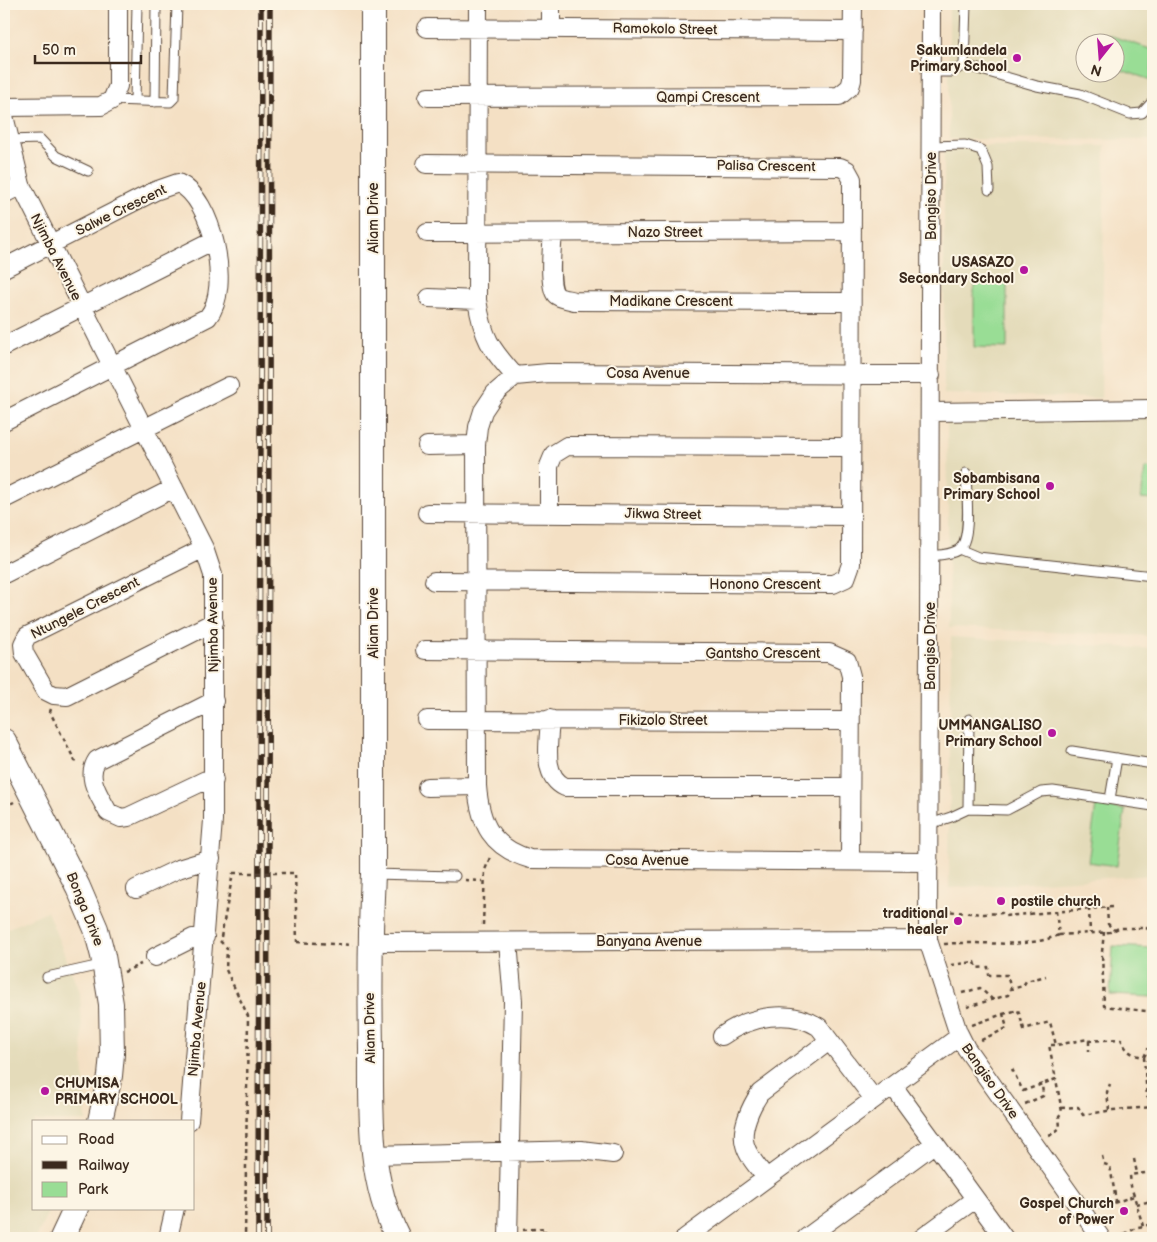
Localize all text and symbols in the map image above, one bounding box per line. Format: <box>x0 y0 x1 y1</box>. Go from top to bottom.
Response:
street label: Ramokolo Street <box>612 20 718 38</box>
scale bar <box>35 32 141 64</box>
north arrow <box>1074 32 1124 82</box>
text: 50 m <box>42 41 76 60</box>
place label: Sakumlandela Primary School <box>910 42 1007 75</box>
marker: Sakumlandela Primary School <box>1011 52 1023 64</box>
text: N <box>1089 60 1104 80</box>
street label: Qampi Crescent <box>656 89 760 106</box>
street label: Bangiso Drive <box>923 152 940 240</box>
street label: Palisa Crescent <box>716 157 816 175</box>
street label: Salwe Crescent <box>73 180 170 239</box>
street label: Aliam Drive <box>365 182 382 254</box>
street label: Njimba Avenue <box>27 211 85 303</box>
street label: Nazo Street <box>628 224 703 241</box>
place label: USASAZO Secondary School <box>899 254 1014 287</box>
marker: USASAZO Secondary School <box>1018 264 1030 276</box>
street label: Madikane Crescent <box>609 293 734 310</box>
street label: Cosa Avenue <box>606 365 690 382</box>
place label: Sobambisana Primary School <box>943 470 1040 503</box>
marker: Sobambisana Primary School <box>1044 480 1056 492</box>
street label: Jikwa Street <box>624 505 702 523</box>
street label: Ntungele Crescent <box>28 573 143 643</box>
street label: Honono Crescent <box>709 576 821 593</box>
street label: Njimba Avenue <box>204 577 222 673</box>
street label: Aliam Drive <box>365 587 382 659</box>
street label: Bangiso Drive <box>922 602 939 690</box>
street label: Gantsho Crescent <box>706 645 821 662</box>
street label: Fikizolo Street <box>618 712 708 729</box>
place label: UMMANGALISO Primary School <box>938 717 1042 750</box>
marker: UMMANGALISO Primary School <box>1046 727 1058 739</box>
street label: Cosa Avenue <box>605 852 689 869</box>
street label: Bonga Drive <box>62 870 108 948</box>
place label: postile church <box>1011 893 1101 910</box>
marker: postile church <box>995 895 1007 907</box>
place label: traditional healer <box>882 905 948 938</box>
marker: traditional healer <box>952 915 964 927</box>
street label: Banyana Avenue <box>596 933 702 950</box>
street label: Njimba Avenue <box>184 981 210 1077</box>
street label: Aliam Drive <box>361 992 379 1064</box>
street label: Bangiso Drive <box>958 1040 1022 1122</box>
place label: CHUMISA PRIMARY SCHOOL <box>55 1075 178 1108</box>
marker: CHUMISA PRIMARY SCHOOL <box>39 1085 51 1097</box>
legend <box>32 1120 195 1210</box>
text: Road <box>78 1130 114 1149</box>
text: Railway <box>78 1156 129 1175</box>
text: Park <box>78 1180 109 1199</box>
place label: Gospel Church of Power <box>1020 1195 1114 1228</box>
marker: Gospel Church of Power <box>1118 1205 1130 1217</box>

